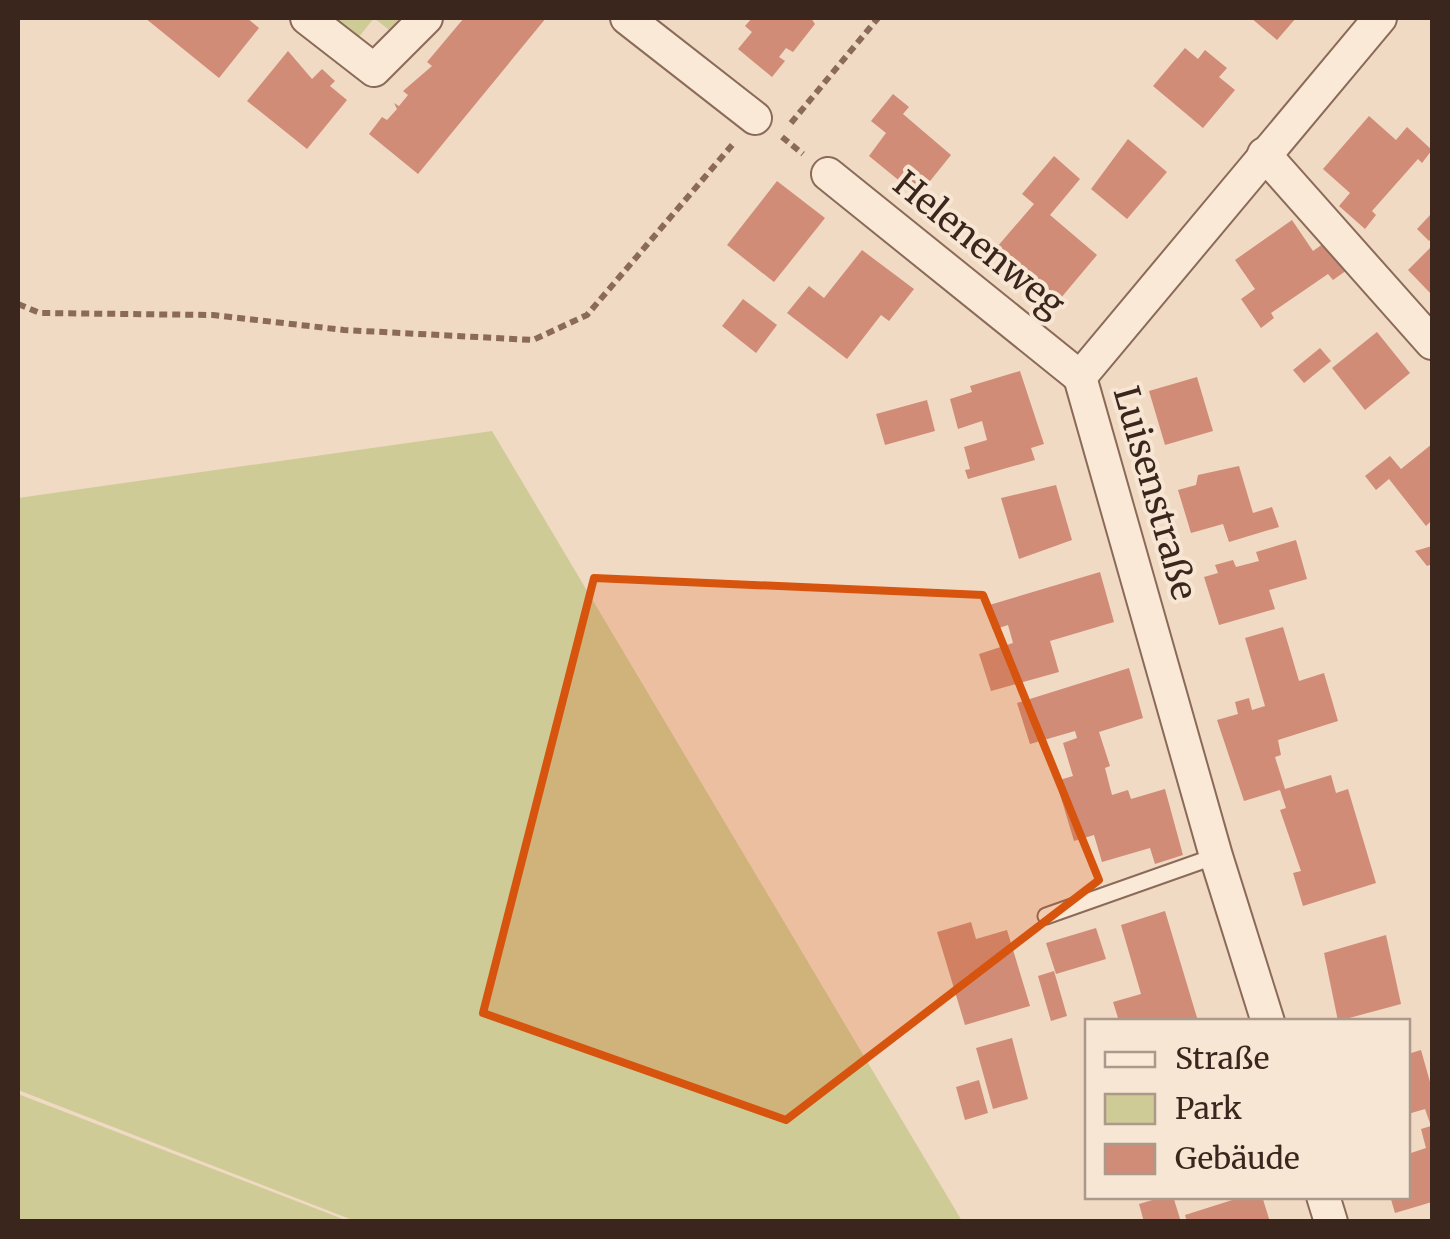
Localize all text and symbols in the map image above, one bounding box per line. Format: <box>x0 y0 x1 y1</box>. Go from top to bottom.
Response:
street label: Helenenweg <box>884 162 1074 326</box>
street label: Luisenstraße <box>1104 381 1206 605</box>
legend <box>1085 1019 1410 1199</box>
text: Straße <box>1175 1039 1269 1077</box>
text: Park <box>1175 1089 1242 1127</box>
text: Gebäude <box>1175 1139 1300 1177</box>

